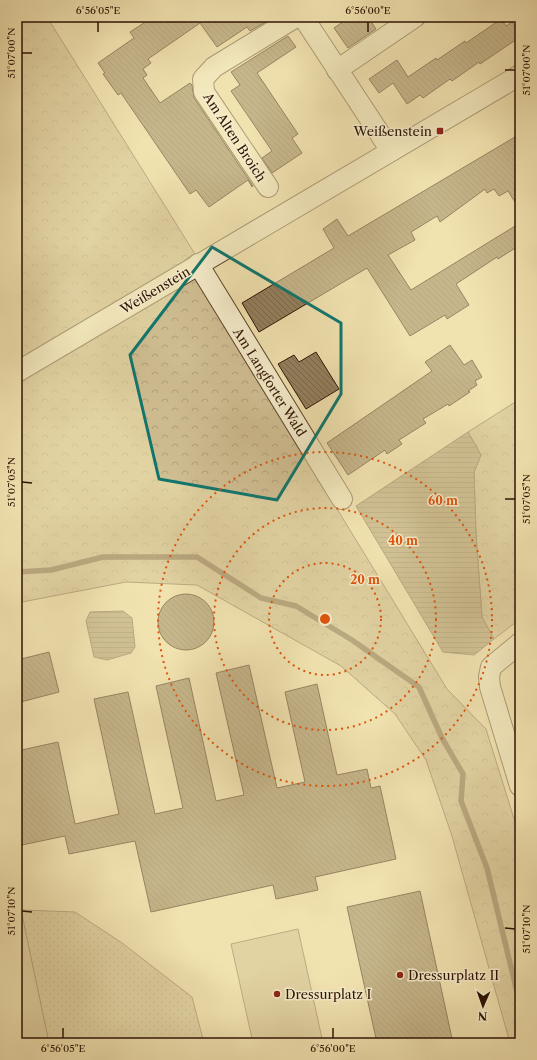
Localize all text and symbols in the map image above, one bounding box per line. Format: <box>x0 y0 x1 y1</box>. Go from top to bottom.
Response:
text: 6°56'05"E <box>76 4 120 17</box>
text: 6°56'00"E <box>345 4 391 17</box>
text: 51°07'00"N <box>5 28 18 78</box>
text: 51°07'00"N <box>520 45 533 95</box>
street label: Am Alten Broich <box>200 89 270 185</box>
place label: Weißenstein <box>353 123 432 139</box>
marker: Weißenstein <box>435 126 445 136</box>
street label: Weißenstein <box>116 263 193 318</box>
street label: Am Langforter Wald <box>229 324 310 439</box>
text: 51°07'05"N <box>5 457 18 507</box>
text: 51°07'05"N <box>520 474 533 524</box>
text: 60 m <box>428 493 458 508</box>
text: 40 m <box>388 533 418 548</box>
text: 20 m <box>350 572 380 587</box>
centre of rings <box>318 612 332 626</box>
text: 51°07'10"N <box>5 887 18 935</box>
text: 51°07'10"N <box>520 905 533 953</box>
place label: Dressurplatz II <box>408 967 499 983</box>
marker: Dressurplatz II <box>395 970 405 980</box>
place label: Dressurplatz I <box>285 986 371 1002</box>
north arrow <box>463 986 503 1026</box>
marker: Dressurplatz I <box>272 989 282 999</box>
text: N <box>477 1009 488 1023</box>
text: 6°56'05"E <box>41 1042 85 1055</box>
text: 6°56'00"E <box>310 1042 356 1055</box>

